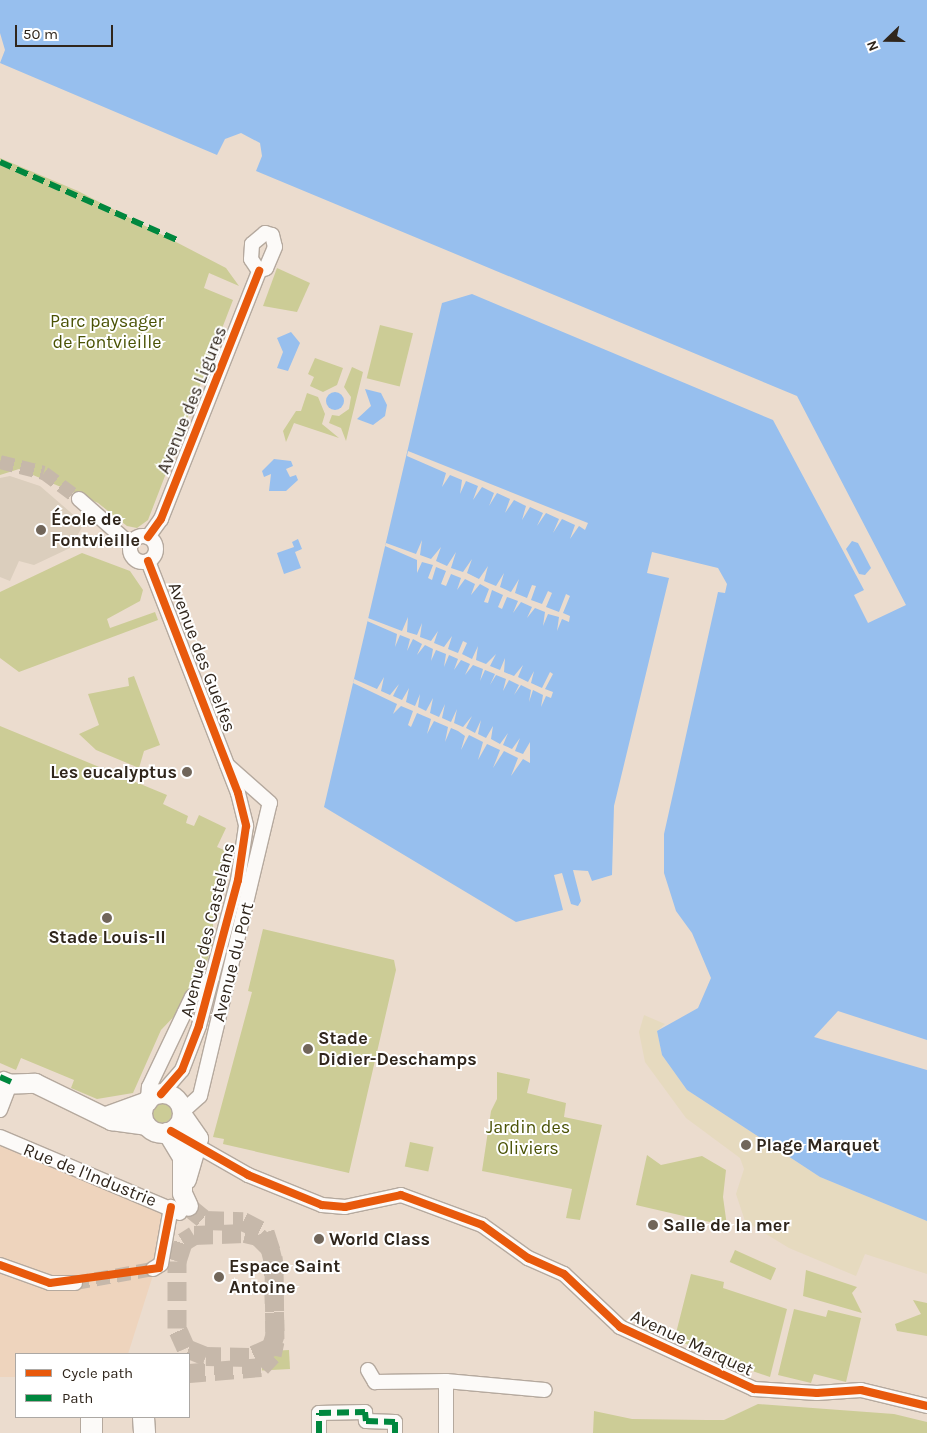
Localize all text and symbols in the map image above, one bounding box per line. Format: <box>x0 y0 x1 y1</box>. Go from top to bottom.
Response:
scale bar <box>18 15 115 47</box>
north arrow <box>862 15 912 65</box>
text: 50 m <box>23 25 58 43</box>
text: N <box>863 38 882 54</box>
park label: Parc paysager de Fontvieille <box>50 311 164 354</box>
street label: Avenue des Ligures <box>153 323 231 477</box>
place label: École de Fontvieille <box>51 509 140 552</box>
marker: École de Fontvieille <box>35 524 47 536</box>
street label: Avenue des Guelfes <box>163 579 241 735</box>
place label: Les eucalyptus <box>50 761 177 783</box>
marker: Les eucalyptus <box>181 766 193 778</box>
street label: Avenue des Castelans <box>176 841 240 1019</box>
street label: Avenue du Port <box>208 900 258 1024</box>
marker: Stade Louis-II <box>101 912 113 924</box>
place label: Stade Louis-II <box>48 926 166 948</box>
place label: Stade Didier-Deschamps <box>318 1028 477 1070</box>
marker: Stade Didier-Deschamps <box>302 1043 314 1055</box>
park label: Jardin des Oliviers <box>486 1117 570 1160</box>
place label: Plage Marquet <box>756 1134 879 1156</box>
street label: Rue de l'Industrie <box>20 1138 160 1212</box>
marker: Plage Marquet <box>740 1139 752 1151</box>
place label: Salle de la mer <box>663 1214 789 1236</box>
marker: Salle de la mer <box>647 1219 659 1231</box>
place label: World Class <box>329 1228 430 1250</box>
marker: World Class <box>313 1233 325 1245</box>
place label: Espace Saint Antoine <box>229 1256 340 1298</box>
marker: Espace Saint Antoine <box>213 1271 225 1283</box>
street label: Avenue Marquet <box>627 1305 757 1381</box>
legend <box>15 1353 190 1418</box>
text: Cycle path <box>62 1364 133 1382</box>
text: Path <box>62 1389 93 1407</box>

